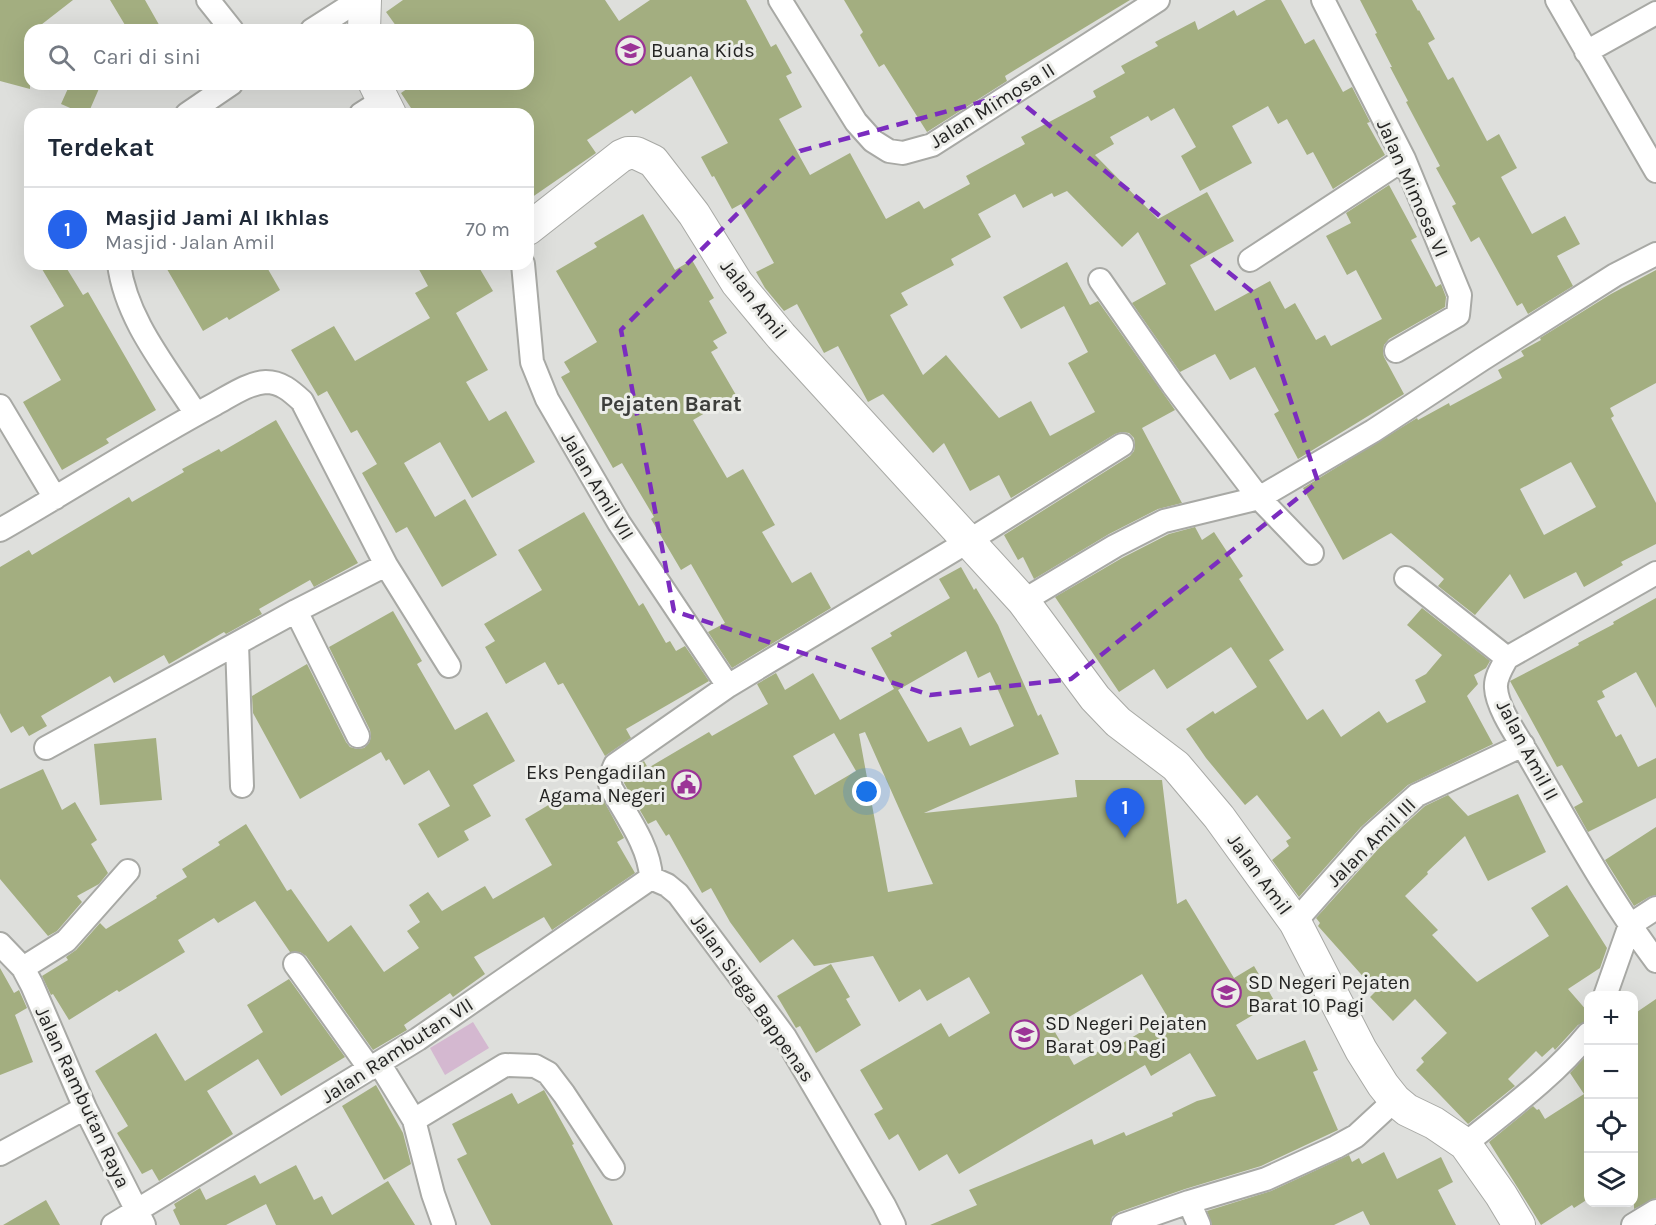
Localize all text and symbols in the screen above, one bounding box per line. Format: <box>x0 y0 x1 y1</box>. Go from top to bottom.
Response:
search box <box>24 24 534 90</box>
school or university icon: Buana Kids <box>614 34 646 66</box>
place label: Buana Kids <box>651 39 755 62</box>
icon: search <box>45 41 78 74</box>
text: Cari di sini <box>93 44 201 70</box>
street label: Jalan Mimosa II <box>926 58 1059 153</box>
street label: Jalan Mimosa VI <box>1372 116 1453 261</box>
text: Terdekat <box>48 132 154 163</box>
text: Masjid Jami Al Ikhlas <box>105 205 329 231</box>
text: 1 <box>64 218 71 241</box>
text: 70 m <box>465 218 510 241</box>
text: Masjid · Jalan Amil <box>105 231 275 254</box>
street label: Jalan Amil <box>716 255 792 344</box>
district label: Pejaten Barat <box>600 391 742 417</box>
street label: Jalan Amil VII <box>556 428 639 544</box>
street label: Jalan Amil II <box>1492 696 1564 804</box>
place label: Eks Pengadilan Agama Negeri <box>526 761 666 807</box>
public building icon: Eks Pengadilan Agama Negeri <box>671 768 703 800</box>
your location <box>852 777 881 806</box>
pin: 1 <box>1106 788 1144 838</box>
street label: Jalan Amil III <box>1322 793 1420 891</box>
street label: Jalan Amil <box>1223 829 1297 919</box>
street label: Jalan Siaga Bappenas <box>686 910 819 1087</box>
place label: SD Negeri Pejaten Barat 10 Pagi <box>1248 971 1410 1017</box>
school or university icon: SD Negeri Pejaten Barat 10 Pagi <box>1211 977 1243 1009</box>
map controls <box>1584 991 1638 1207</box>
button: + <box>1584 991 1638 1045</box>
street label: Jalan Rambutan VII <box>317 993 477 1108</box>
street label: Jalan Rambutan Raya <box>30 1003 135 1192</box>
place label: SD Negeri Pejaten Barat 09 Pagi <box>1045 1012 1207 1058</box>
school or university icon: SD Negeri Pejaten Barat 09 Pagi <box>1008 1018 1040 1050</box>
button: − <box>1584 1045 1638 1099</box>
button: locate <box>1584 1099 1638 1153</box>
button: layers <box>1584 1153 1638 1207</box>

